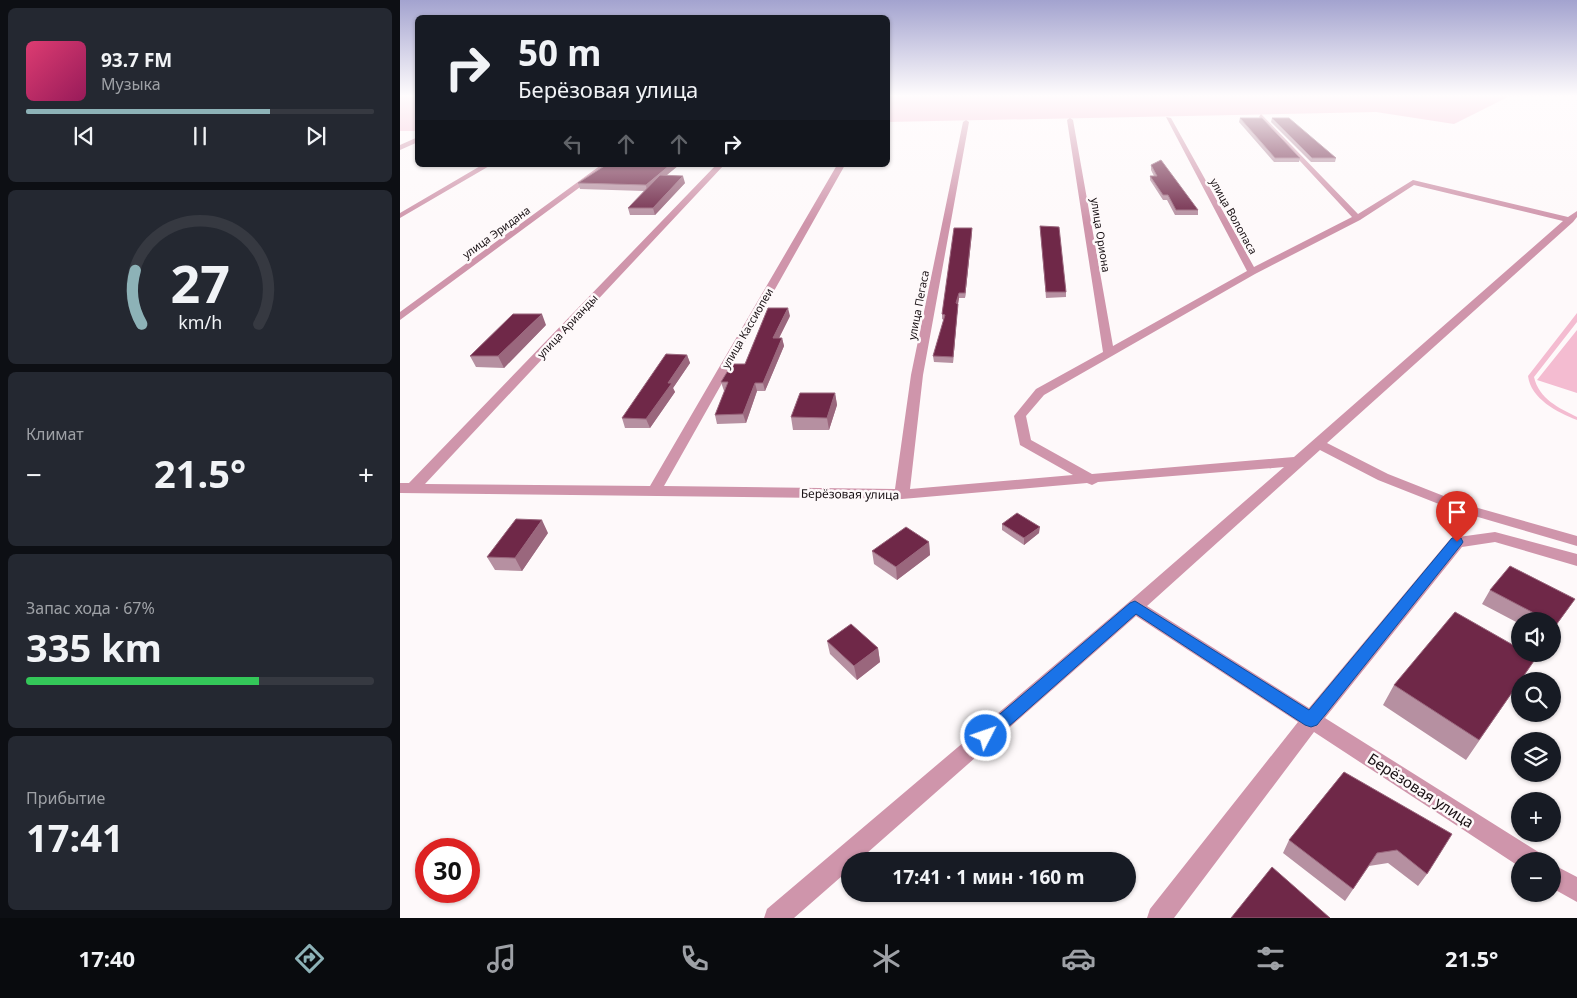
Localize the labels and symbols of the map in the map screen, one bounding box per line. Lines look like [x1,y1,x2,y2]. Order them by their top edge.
street label: улица Волопаса [1207,175,1261,257]
street label: улица Ориона [1088,197,1114,273]
street label: улица Эридана [459,202,533,262]
street label: улица Пегаса [904,269,932,341]
street label: улица Кассиопеи [718,285,776,371]
street label: улица Арианды [533,291,601,361]
street label: Берёзовая улица [801,485,899,503]
pin [1436,491,1478,542]
position arrow [959,709,1011,761]
street label: Берёзовая улица [1364,748,1478,832]
speed limit sign: 30 [415,838,480,903]

